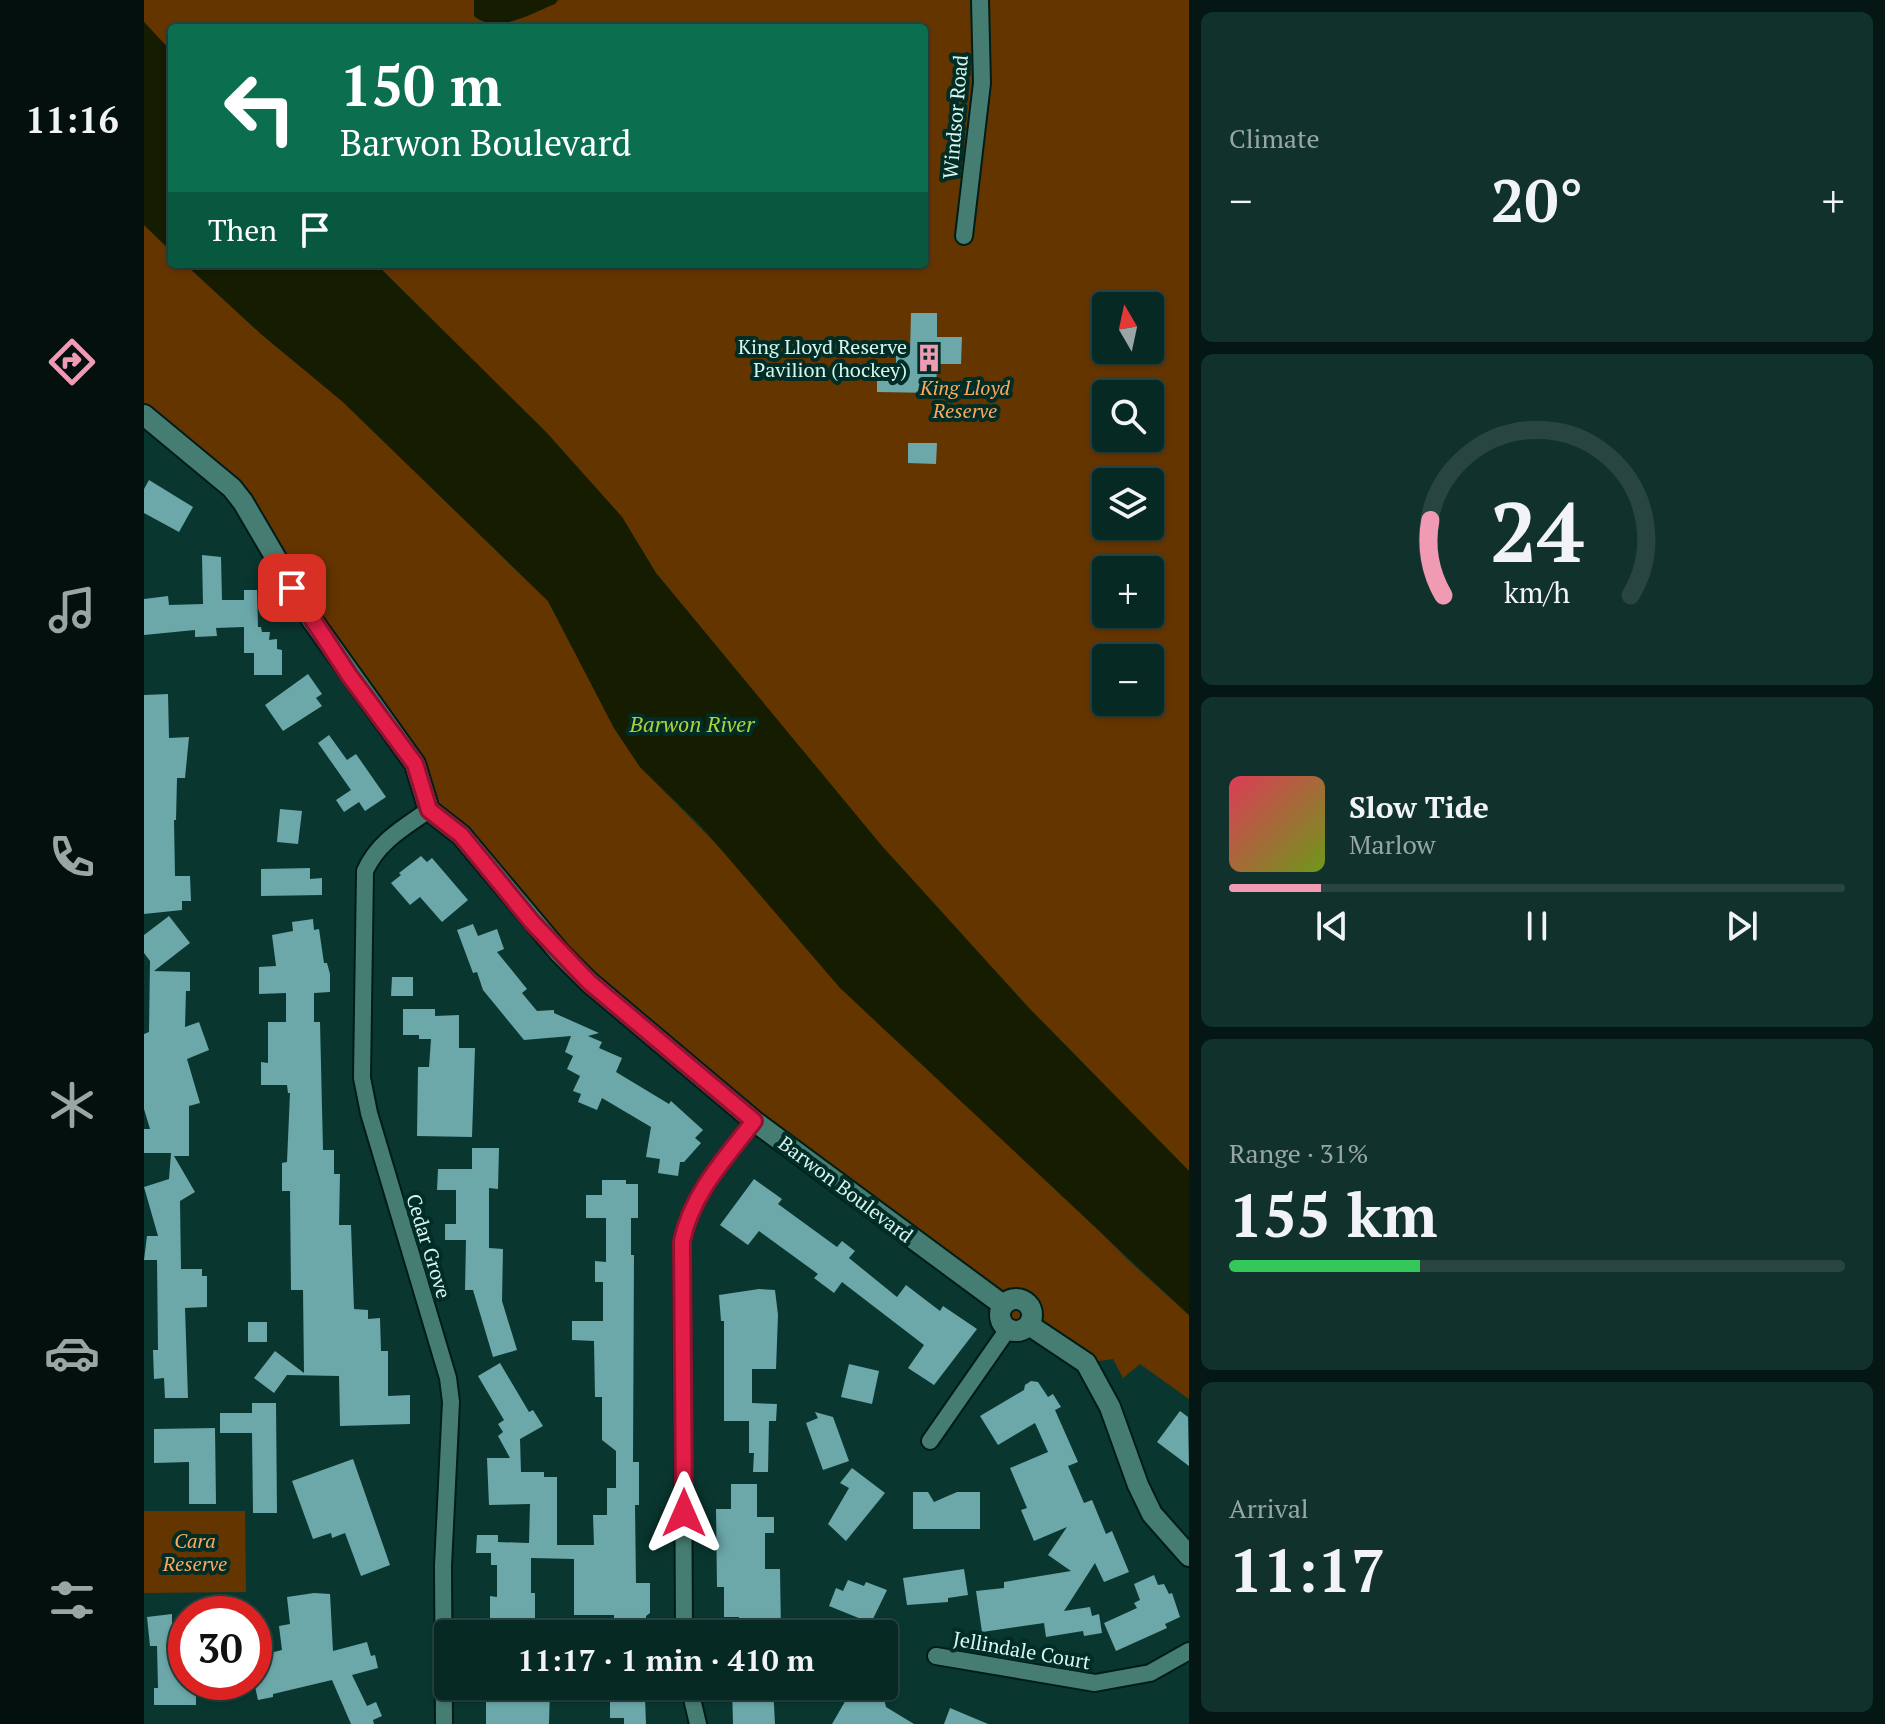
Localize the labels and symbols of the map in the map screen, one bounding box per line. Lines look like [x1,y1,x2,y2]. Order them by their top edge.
street label: Windsor Road [936,54,974,180]
north arrow [1092,292,1164,364]
place label: King Lloyd Reserve Pavilion (hockey) [738,333,907,383]
building icon: King Lloyd Reserve Pavilion (hockey) [914,343,944,373]
park label: King Lloyd Reserve [919,374,1010,424]
pin [258,554,326,622]
water label: Barwon River [628,709,756,738]
street label: Barwon Boulevard [773,1129,919,1249]
street label: Cedar Grove [400,1190,458,1302]
position arrow [642,1471,726,1555]
park label: Cara Reserve [162,1527,227,1577]
speed limit sign: 30 [168,1596,272,1700]
street label: Jellindale Court [951,1625,1093,1675]

